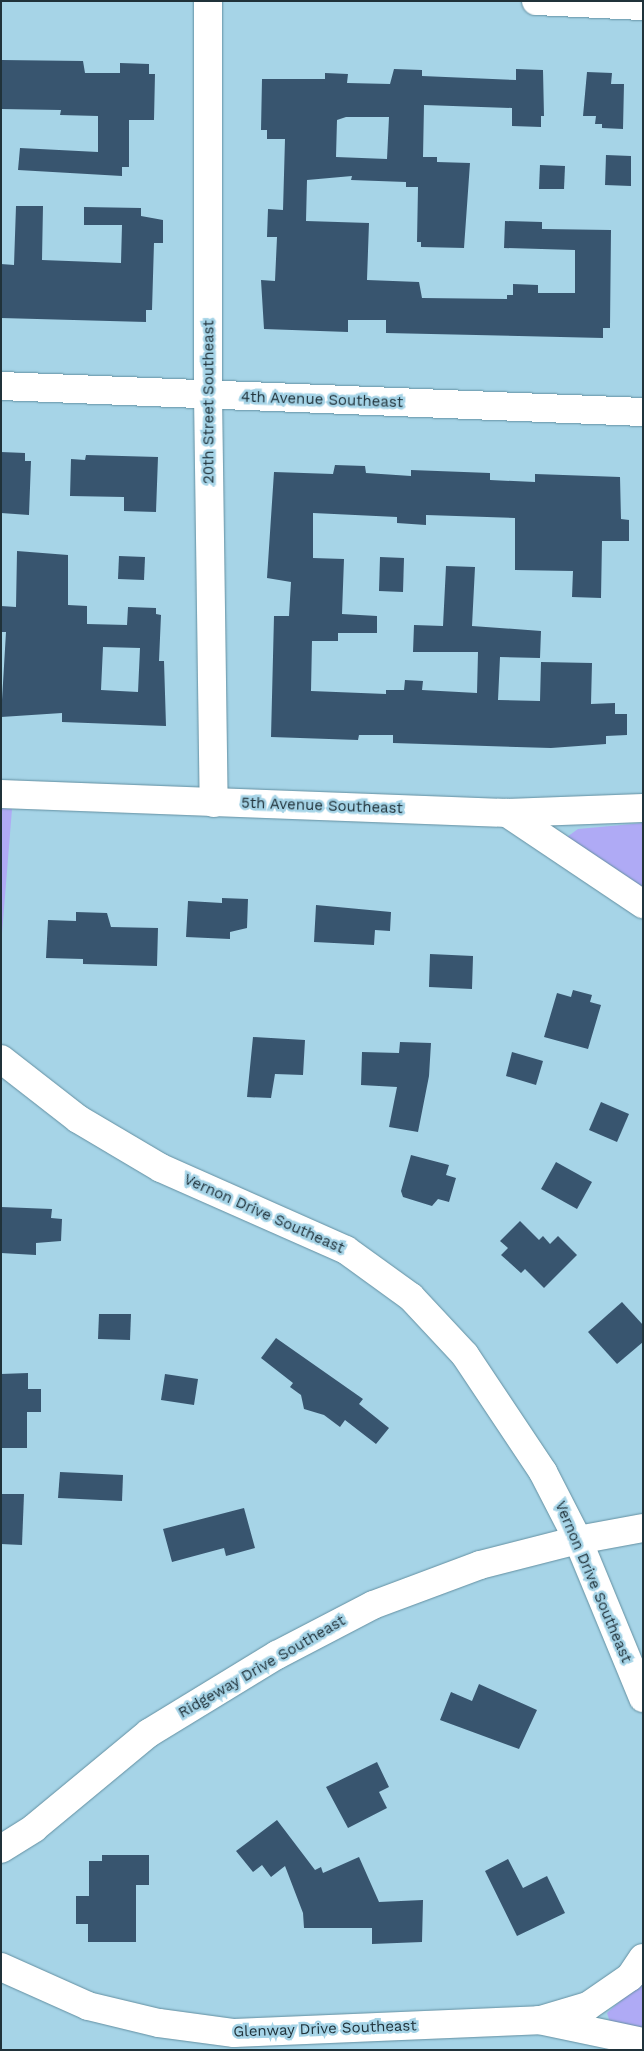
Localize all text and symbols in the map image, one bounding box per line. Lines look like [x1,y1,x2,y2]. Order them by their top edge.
street label: 20th Street Southeast [200,320,218,484]
street label: 4th Avenue Southeast [240,388,404,412]
street label: 5th Avenue Southeast [241,794,403,818]
street label: Vernon Drive Southeast [181,1170,347,1258]
street label: Vernon Drive Southeast [551,1499,635,1665]
street label: Ridgeway Drive Southeast [175,1612,349,1722]
street label: Glenway Drive Southeast [233,2017,417,2041]

